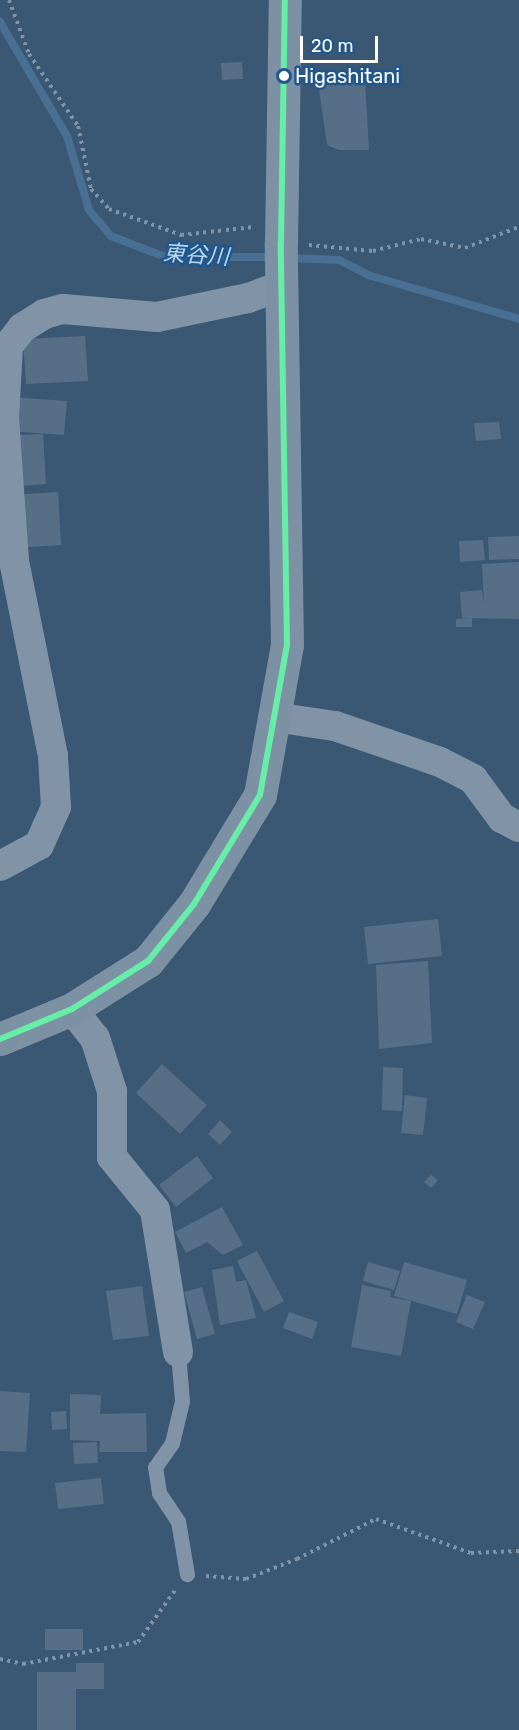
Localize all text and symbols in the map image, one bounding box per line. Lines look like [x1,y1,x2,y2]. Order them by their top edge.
scale bar [303,24,381,62]
text: 20 m [311,35,353,57]
place label: Higashitani [295,64,400,88]
marker: Higashitani [278,70,290,82]
water label: 東谷川 [162,240,230,270]

